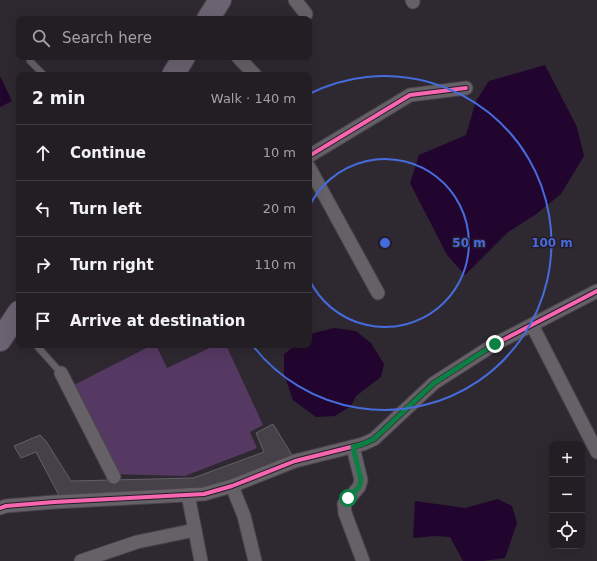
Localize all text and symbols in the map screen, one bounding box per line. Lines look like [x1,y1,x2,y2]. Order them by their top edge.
search box [16,16,312,60]
icon: search [30,27,52,49]
text: Search here [62,29,152,47]
text: 2 min [32,88,85,108]
text: Walk · 140 m [211,91,296,106]
icon: ahead [32,142,54,164]
text: Continue [70,144,146,162]
text: 10 m [263,145,296,160]
icon: left [32,198,54,220]
text: Turn left [70,200,142,218]
text: 20 m [263,201,296,216]
centre of rings [378,236,392,250]
text: 50 m [452,236,486,250]
text: 100 m [531,236,573,250]
icon: right [32,254,54,276]
text: Turn right [70,256,154,274]
text: 110 m [254,257,296,272]
icon: arrive [32,310,54,332]
text: Arrive at destination [70,312,245,330]
route end [486,335,504,353]
map controls [549,441,585,549]
button: + [549,441,585,477]
button: − [549,477,585,513]
route start [339,489,357,507]
button: locate [549,513,585,549]

